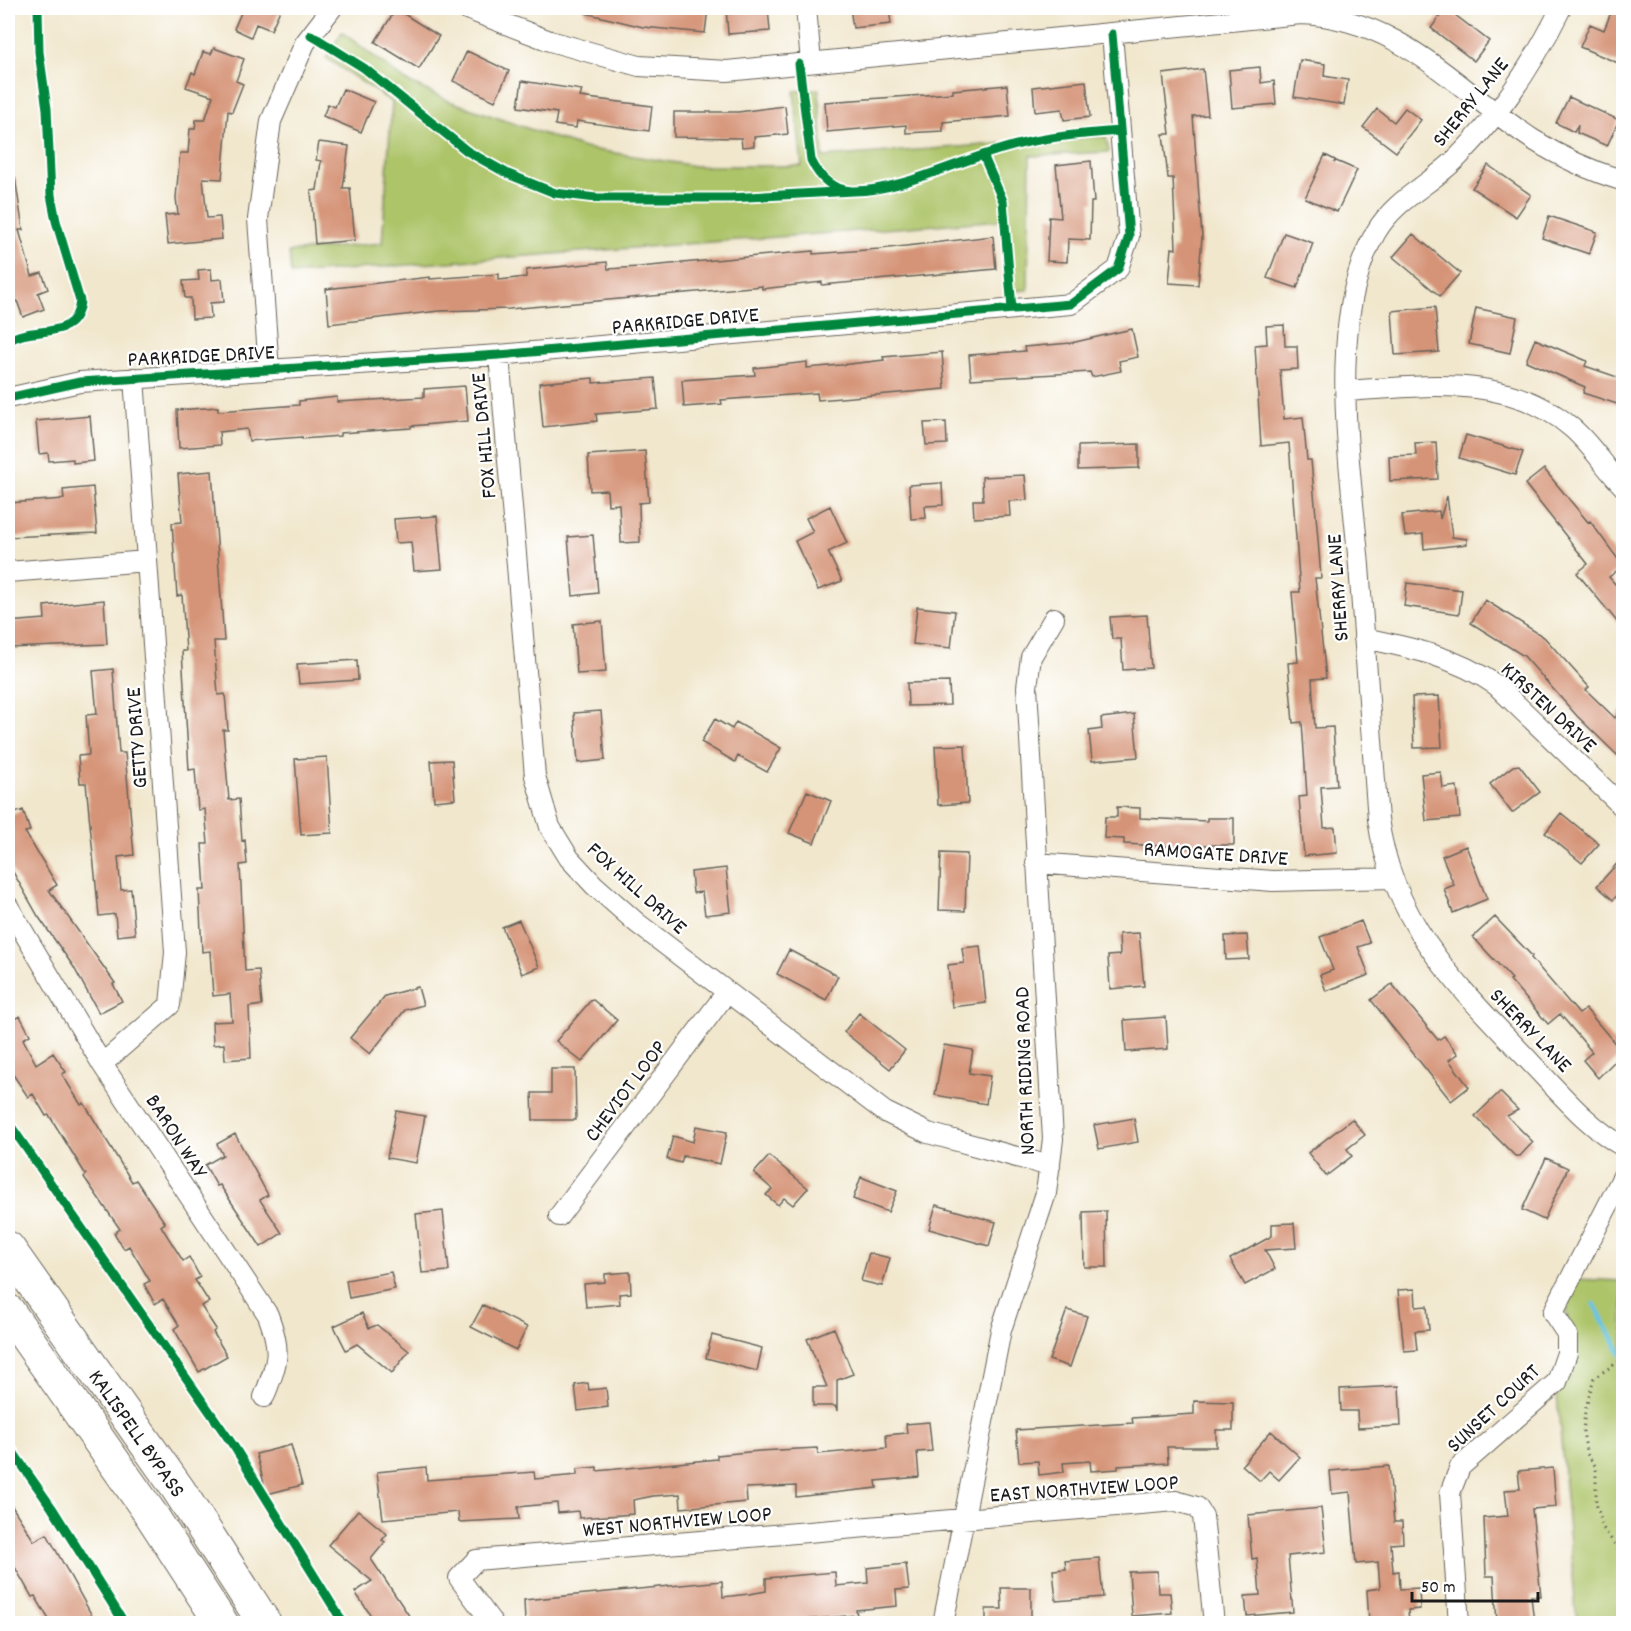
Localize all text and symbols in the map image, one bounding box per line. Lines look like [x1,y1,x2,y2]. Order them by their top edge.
street label: SHERRY LANE [1426,52,1518,155]
street label: PARKRIDGE DRIVE [611,301,760,344]
street label: PARKRIDGE DRIVE [127,338,276,377]
street label: FOX HILL DRIVE [465,372,506,500]
street label: SHERRY LANE [1320,533,1359,642]
street label: KIRSTEN DRIVE [1493,656,1603,761]
street label: GETTY DRIVE [119,686,157,789]
street label: RAMOGATE DRIVE [1143,835,1289,876]
street label: FOX HILL DRIVE [579,836,693,943]
street label: SHERRY LANE [1481,982,1578,1081]
street label: NORTH RIDING ROAD [1008,986,1045,1156]
street label: CHEVIOT LOOP [578,1035,675,1149]
street label: BARON WAY [136,1089,214,1186]
street label: SUNSET COURT [1441,1358,1548,1461]
street label: KALISPELL BYPASS [79,1364,192,1505]
street label: EAST NORTHVIEW LOOP [989,1468,1180,1513]
street label: WEST NORTHVIEW LOOP [581,1500,773,1547]
scale bar [1412,1565,1538,1603]
text: 50 m [1421,1576,1456,1601]

